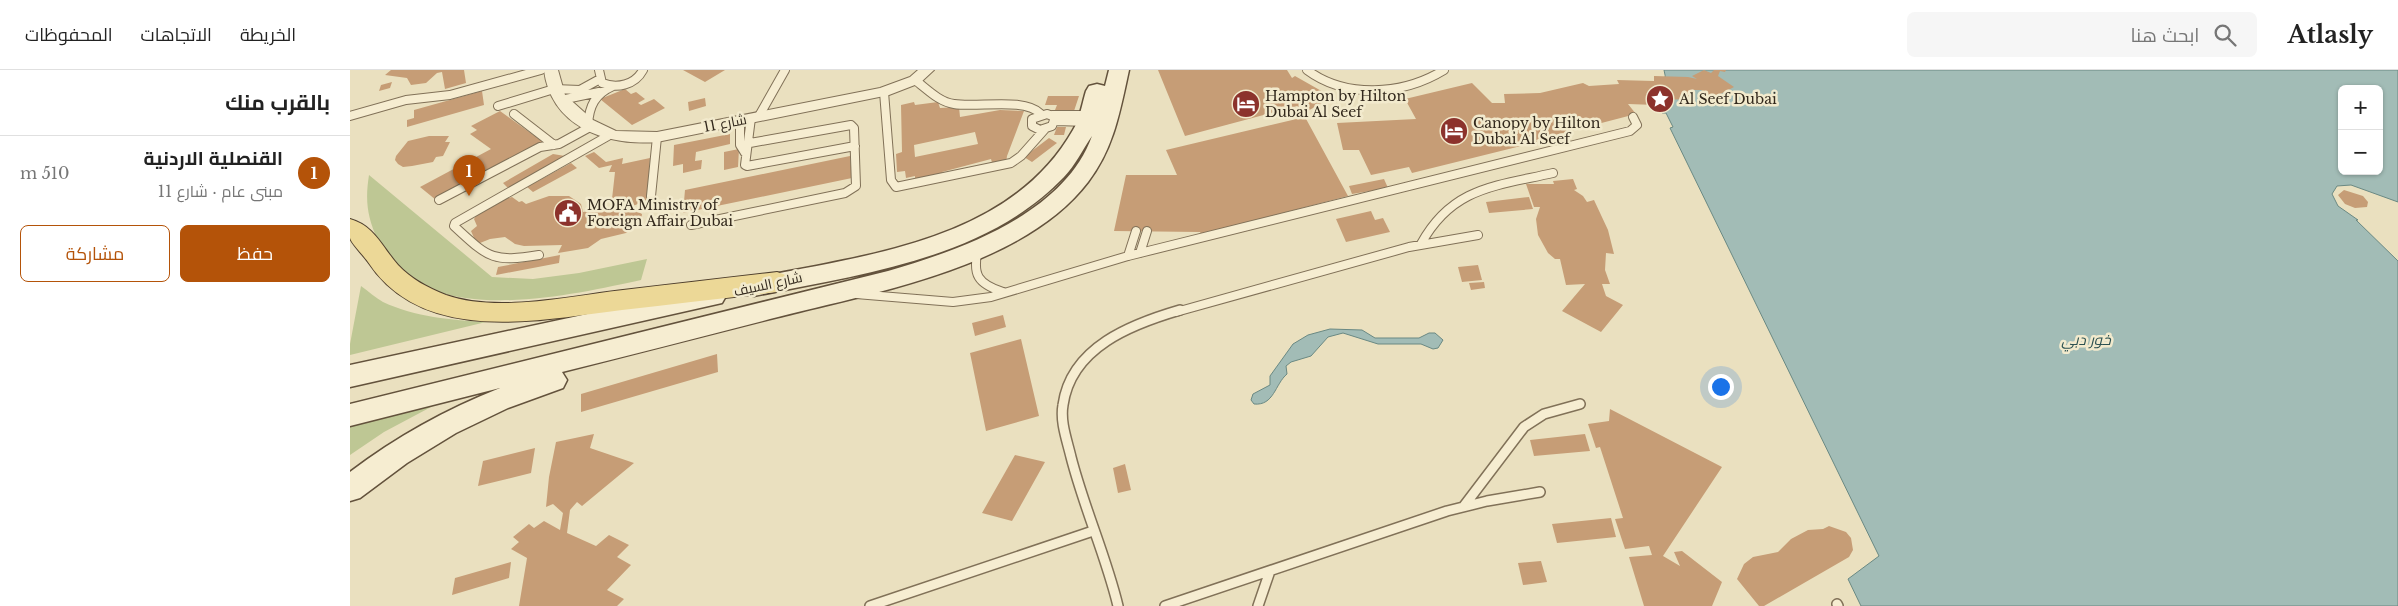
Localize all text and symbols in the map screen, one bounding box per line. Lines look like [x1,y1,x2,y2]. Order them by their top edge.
search box [1907,12,2257,57]
text: Atlasly [2287,20,2373,49]
icon: search [2211,21,2239,49]
text: المحفوظات [25,24,113,46]
text: الاتجاهات [141,24,212,46]
text: الخريطة [240,24,296,46]
text: ابحث هنا [2131,24,2199,47]
place icon: Al Seef Dubai [1645,84,1675,114]
map controls [2338,85,2383,175]
button: + [2338,85,2383,130]
place label: Hampton by Hilton Dubai Al Seef [1265,87,1407,121]
hotel icon: Hampton by Hilton Dubai Al Seef [1231,89,1261,119]
text: بالقرب منك [225,90,330,116]
place label: Al Seef Dubai [1678,90,1777,108]
street label: شارع 11 [702,110,748,136]
place label: Canopy by Hilton Dubai Al Seef [1473,114,1601,148]
hotel icon: Canopy by Hilton Dubai Al Seef [1439,116,1469,146]
button: − [2338,130,2383,175]
text: القنصلية الاردنية [143,147,283,170]
pin: 1 [453,155,485,196]
text: 510 m [20,163,69,183]
text: 1 [311,163,318,183]
text: مبنى عام · شارع 11 [158,181,283,201]
place label: MOFA Ministry of Foreign Affair Dubai [587,196,733,230]
public building icon: MOFA Ministry of Foreign Affair Dubai [553,198,583,228]
button: مشاركة [20,225,170,282]
button: حفظ [180,225,330,282]
street label: شارع السيف [732,268,804,300]
water label: خور دبي [2061,330,2111,352]
your location [1708,374,1734,400]

